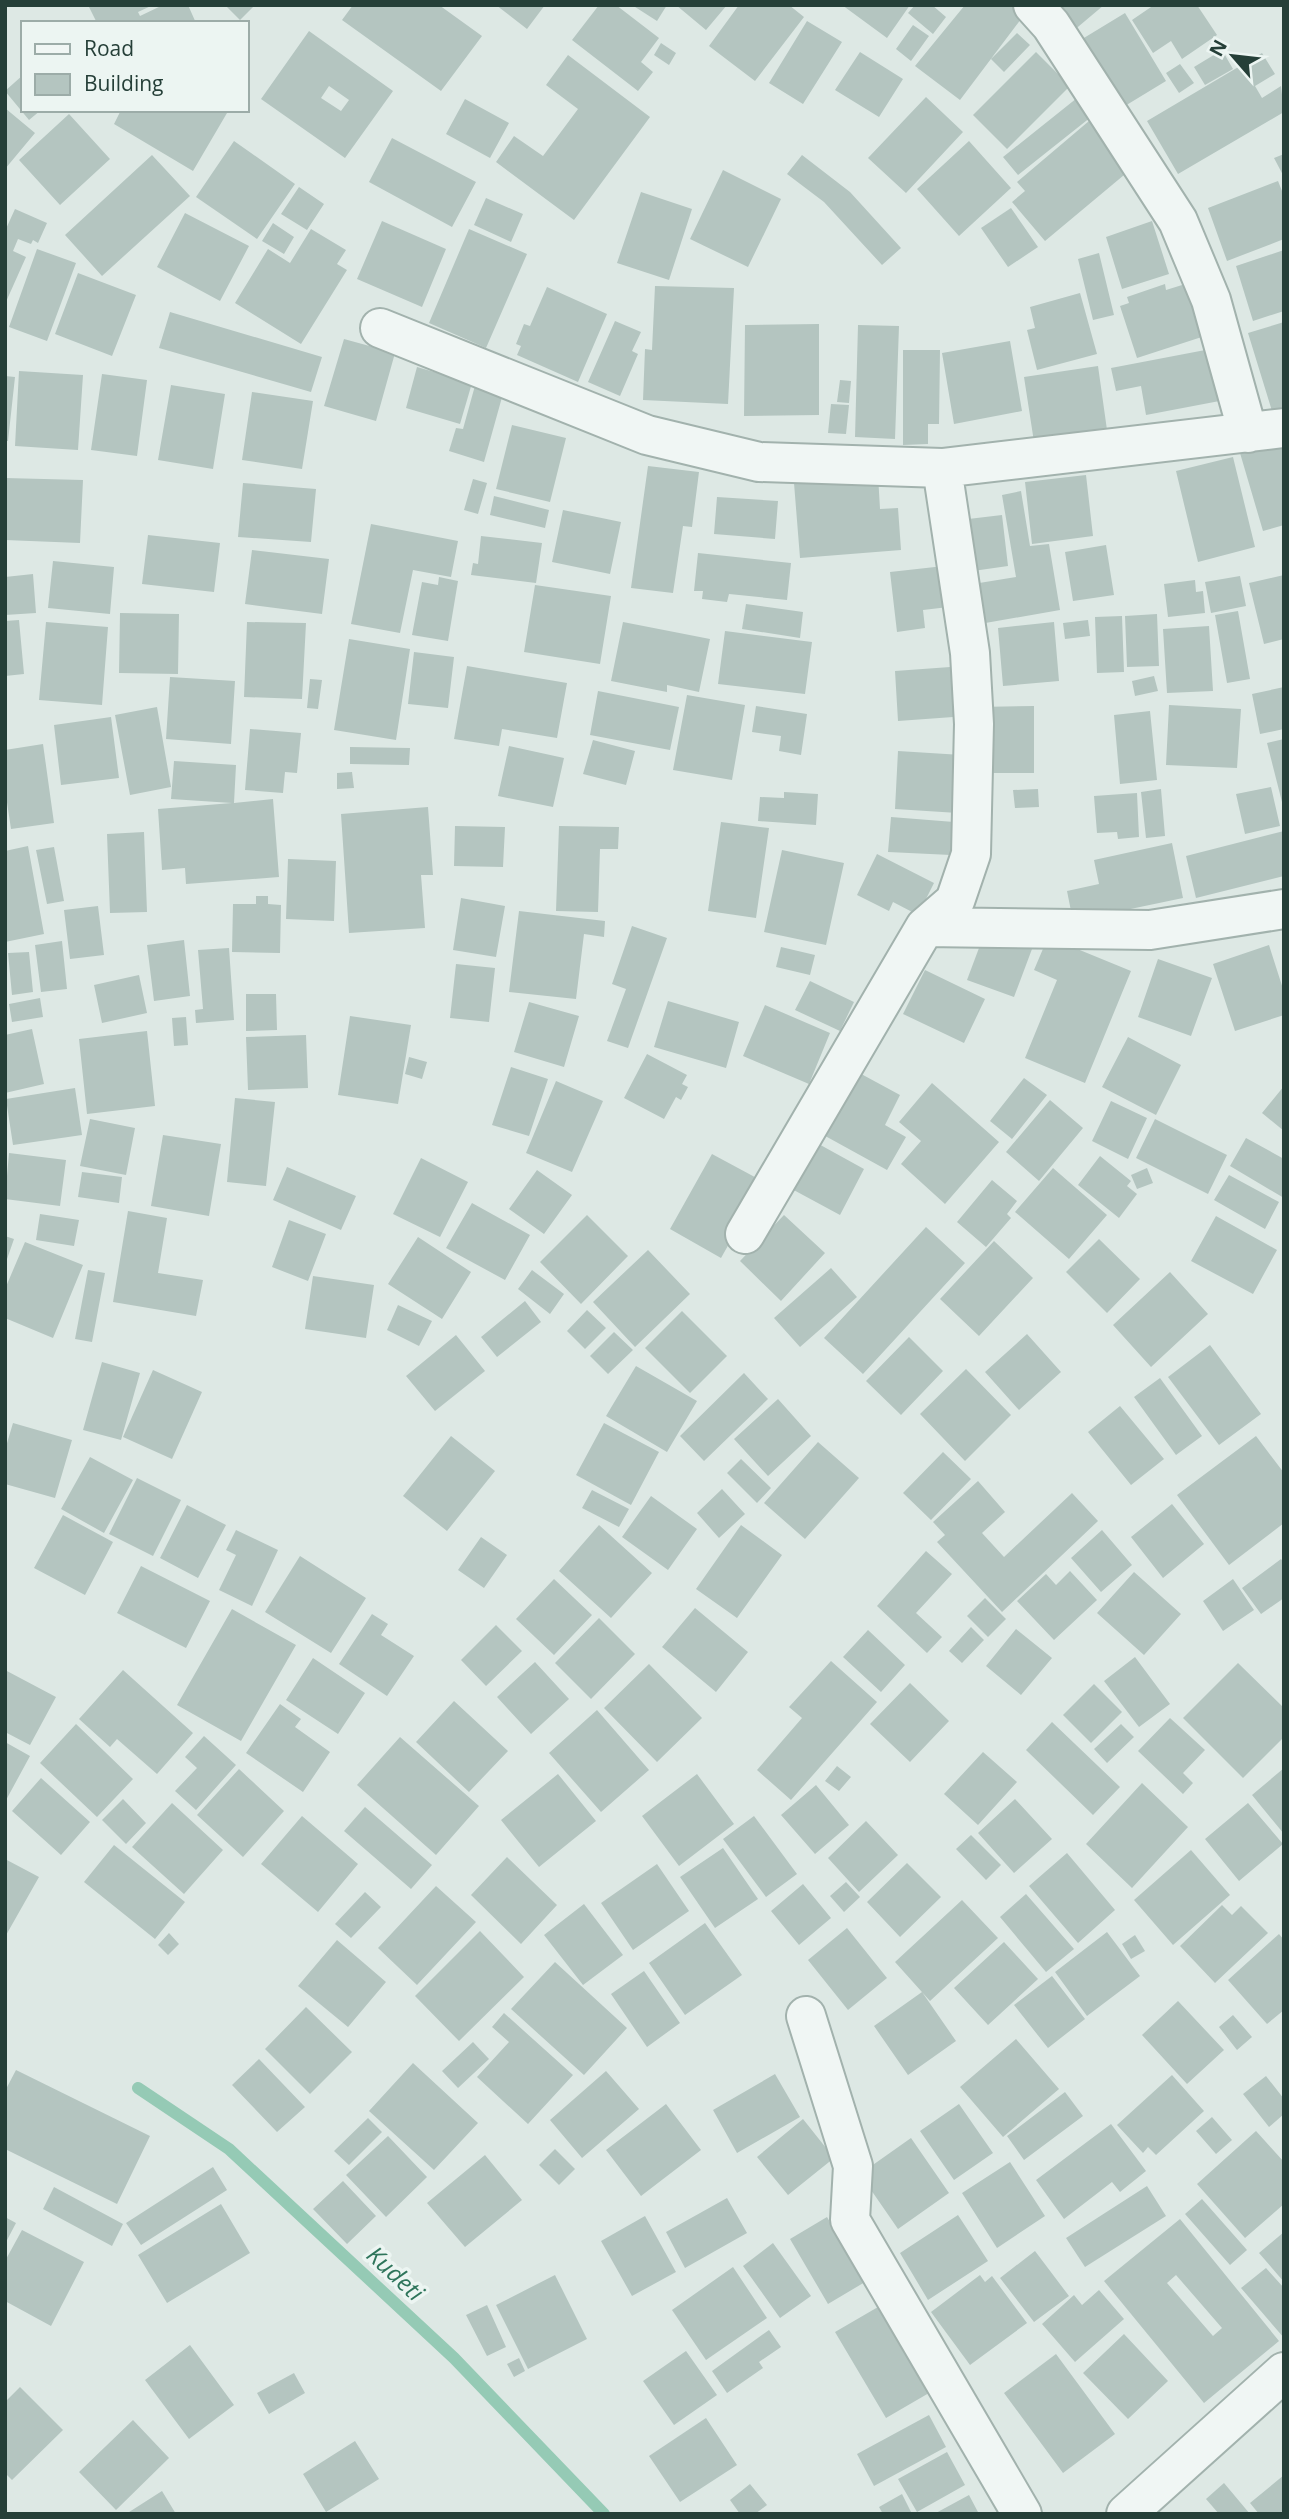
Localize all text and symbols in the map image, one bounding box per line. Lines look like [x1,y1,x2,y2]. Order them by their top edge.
legend [21,21,248,112]
north arrow [1198,21,1268,91]
text: Road [84,34,134,62]
text: N [1203,35,1233,61]
text: Building [84,69,163,97]
water label: Kudeti [360,2238,432,2308]

